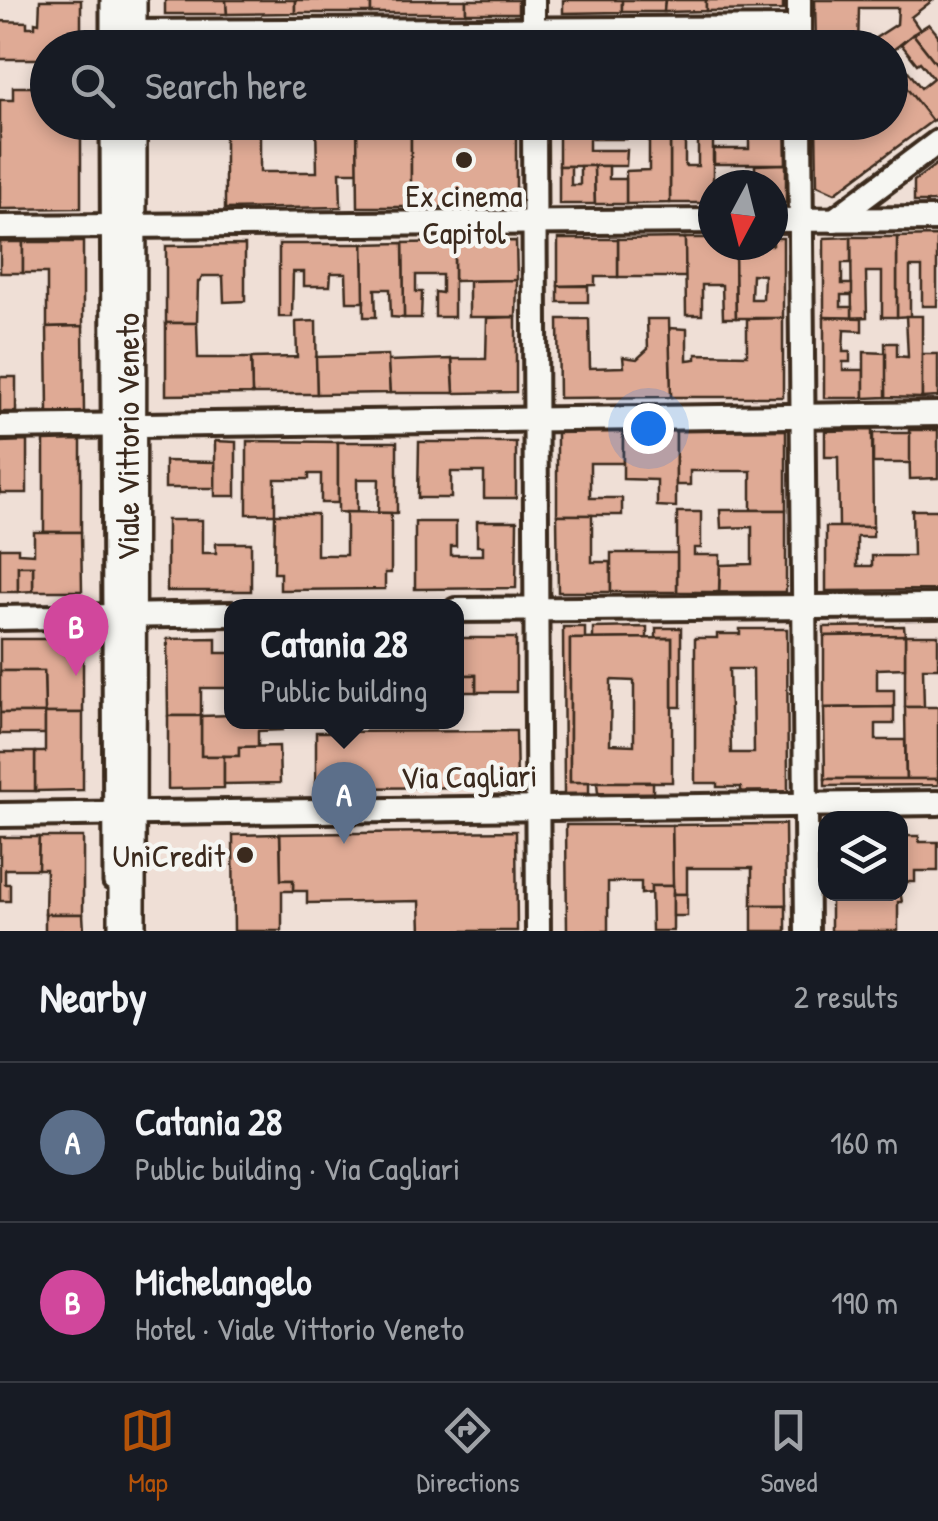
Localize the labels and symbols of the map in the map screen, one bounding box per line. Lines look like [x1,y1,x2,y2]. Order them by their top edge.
marker: Ex cinema Capitol [453,149,475,171]
north arrow [698,170,788,260]
place label: Ex cinema Capitol [406,174,522,254]
street label: Viale Vittorio Veneto [106,313,149,561]
your location [623,403,674,454]
pin: B [44,594,108,676]
street label: Via Cagliari [400,753,538,799]
pin: A [312,762,376,844]
place label: UniCredit [113,834,226,877]
marker: UniCredit [234,844,256,866]

